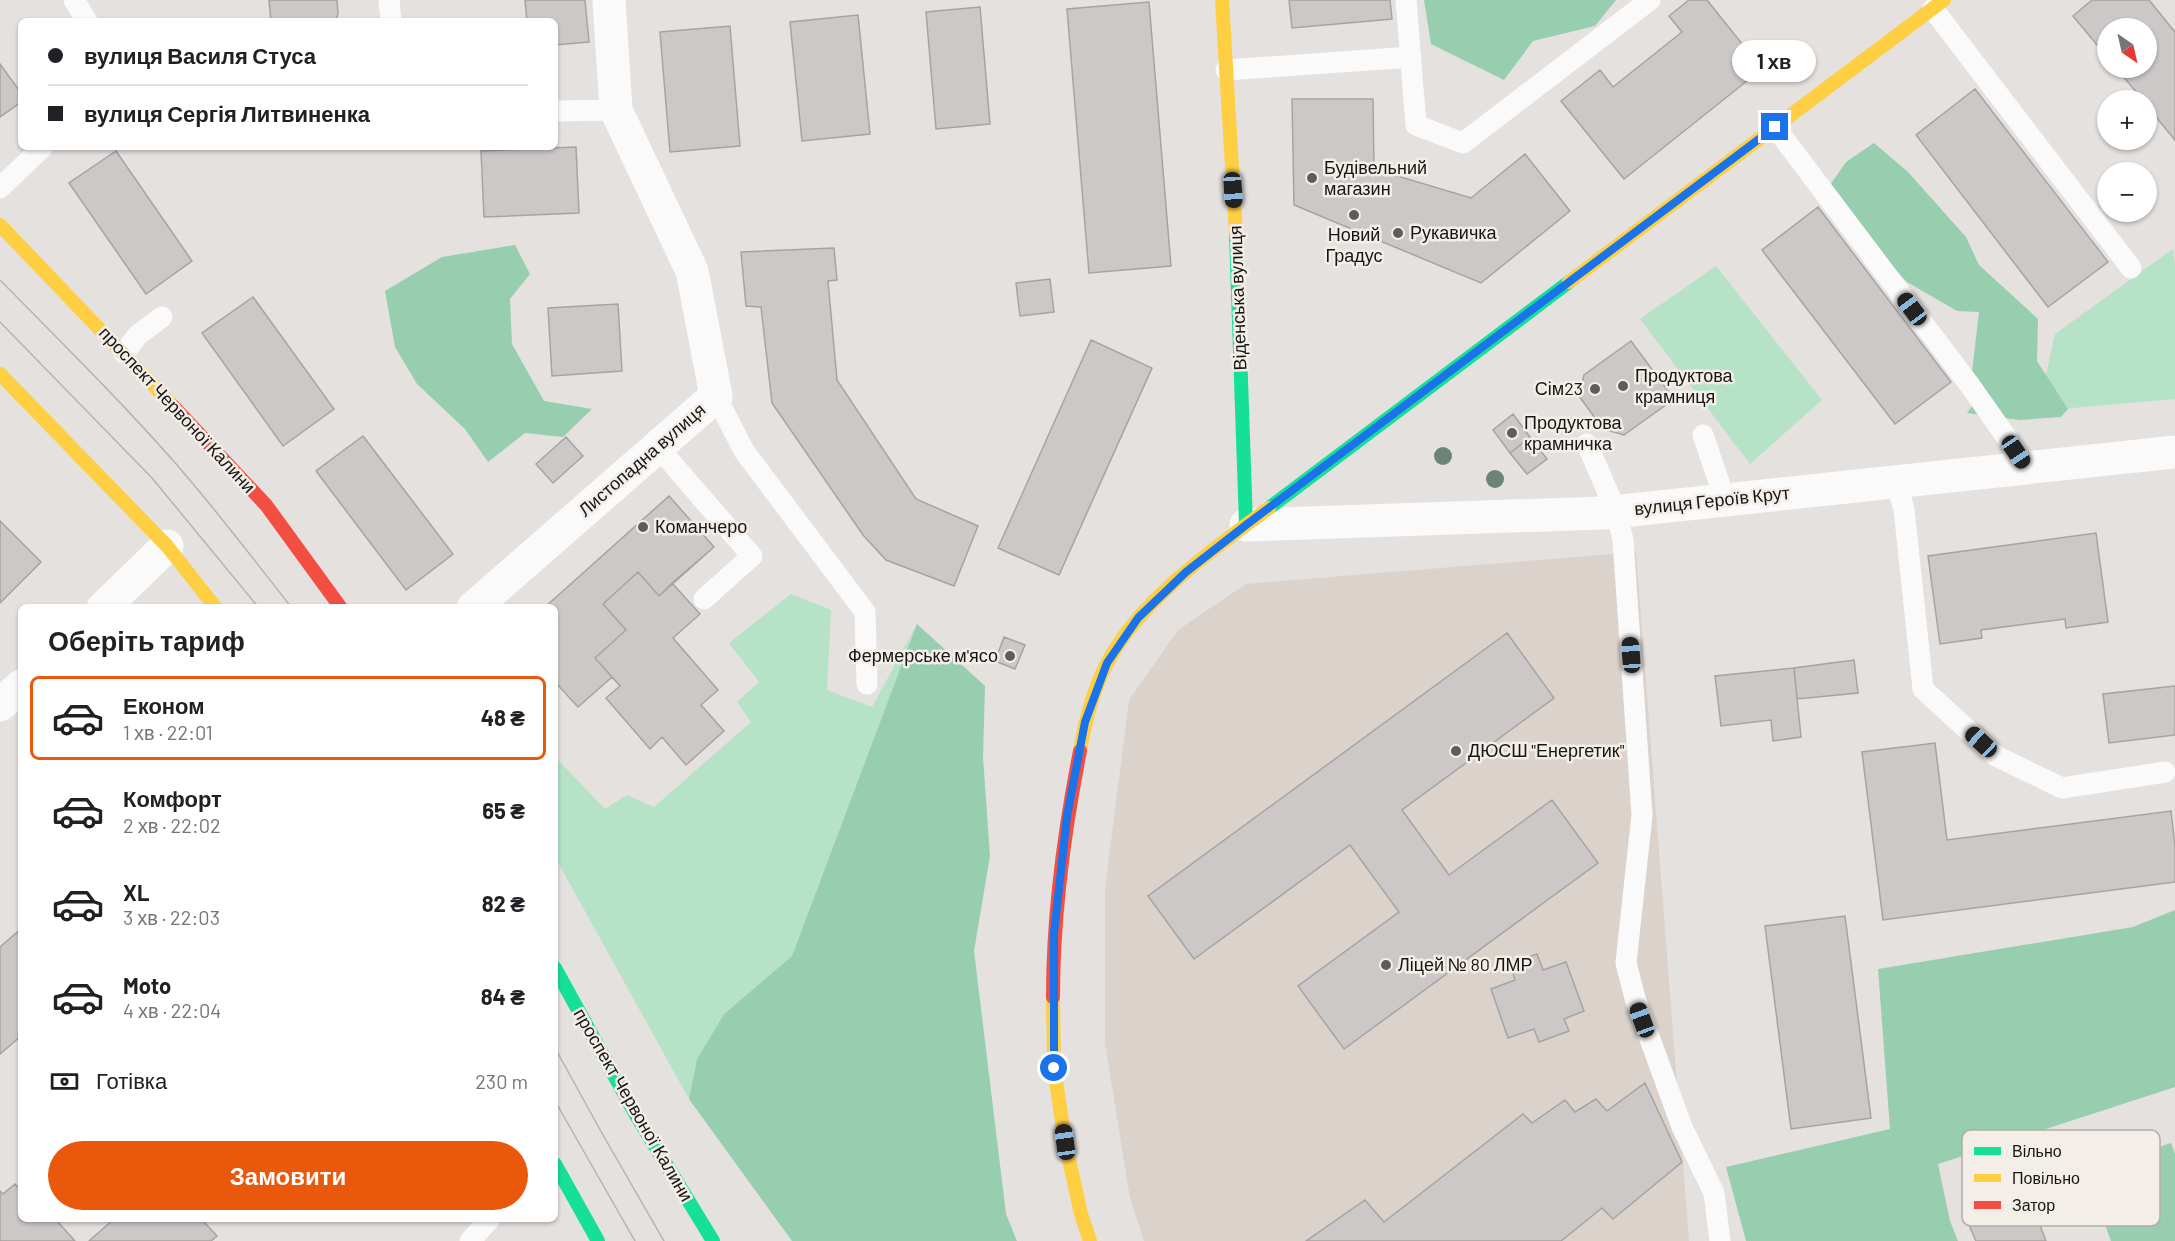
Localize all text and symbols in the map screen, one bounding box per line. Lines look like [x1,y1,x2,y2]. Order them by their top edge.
north arrow [2097,18,2157,78]
map controls [2097,18,2157,222]
callout: 1 хв [1733,40,1817,82]
text: вулиця Василя Стуса [84,42,316,68]
text: 1 хв [1757,49,1791,73]
button: + [2097,90,2157,150]
text: вулиця Сергія Литвиненка [84,100,370,126]
route end [1761,113,1788,140]
place label: Будівельний магазин [1324,156,1427,199]
button: − [2097,162,2157,222]
car [1223,171,1243,209]
marker: Будівельний магазин [1305,171,1319,185]
marker: Новий Градус [1347,208,1361,222]
place label: Рукавичка [1410,221,1498,243]
place label: Новий Градус [1325,223,1383,266]
street label: Віденська вулиця [1223,225,1251,371]
marker: Рукавичка [1391,226,1405,240]
car [1894,289,1930,329]
street label: проспект Червоної Калини [95,322,261,497]
place label: Продуктова крамниця [1635,364,1734,407]
place label: Сім23 [1535,377,1583,399]
marker: Продуктова крамниця [1616,379,1630,393]
marker: Сім23 [1588,382,1602,396]
street label: Листопадна вулиця [573,398,709,520]
place label: Продуктова крамничка [1524,411,1623,454]
marker: Продуктова крамничка [1505,426,1519,440]
car [1998,432,2034,472]
street label: вулиця Героїв Крут [1633,481,1791,519]
place label: Команчеро [655,515,747,537]
marker: Команчеро [636,520,650,534]
text: Оберіть тариф [48,624,245,656]
car [1621,636,1641,674]
place label: Фермерське м'ясо [848,644,998,666]
marker: Фермерське м'ясо [1003,649,1017,663]
icon: car [51,691,105,745]
text: Економ [123,692,205,718]
text: 48 ₴ [481,704,525,730]
text: 1 хв · 22:01 [123,720,213,744]
car [1962,723,2000,761]
place label: ДЮСШ "Енергетик" [1468,739,1625,761]
marker: ДЮСШ "Енергетик" [1449,744,1463,758]
icon: car [51,784,105,838]
text: Комфорт [123,785,222,811]
text: 65 ₴ [482,797,525,823]
text: 2 хв · 22:02 [123,813,221,837]
icon: car [51,877,105,931]
text: XL [123,879,149,905]
text: 82 ₴ [482,890,525,916]
text: 3 хв · 22:03 [123,905,220,929]
place label: Ліцей № 80 ЛМР [1398,953,1532,975]
marker: Ліцей № 80 ЛМР [1379,958,1393,972]
icon: car [51,970,105,1024]
text: Moto [123,972,171,998]
text: 84 ₴ [481,983,525,1009]
text: 4 хв · 22:04 [123,998,221,1022]
car [1627,1000,1657,1040]
street label: проспект Червоної Калини [569,1004,698,1205]
route start [1040,1054,1067,1081]
icon: cash [48,1065,81,1098]
text: Готівка [96,1067,167,1093]
text: 230 m [475,1069,528,1093]
car [1054,1123,1076,1161]
legend [1962,1130,2160,1226]
button: Замовити [48,1141,528,1210]
text: Вільно [2012,1141,2062,1160]
text: Повільно [2012,1168,2080,1187]
text: Затор [2012,1195,2055,1214]

